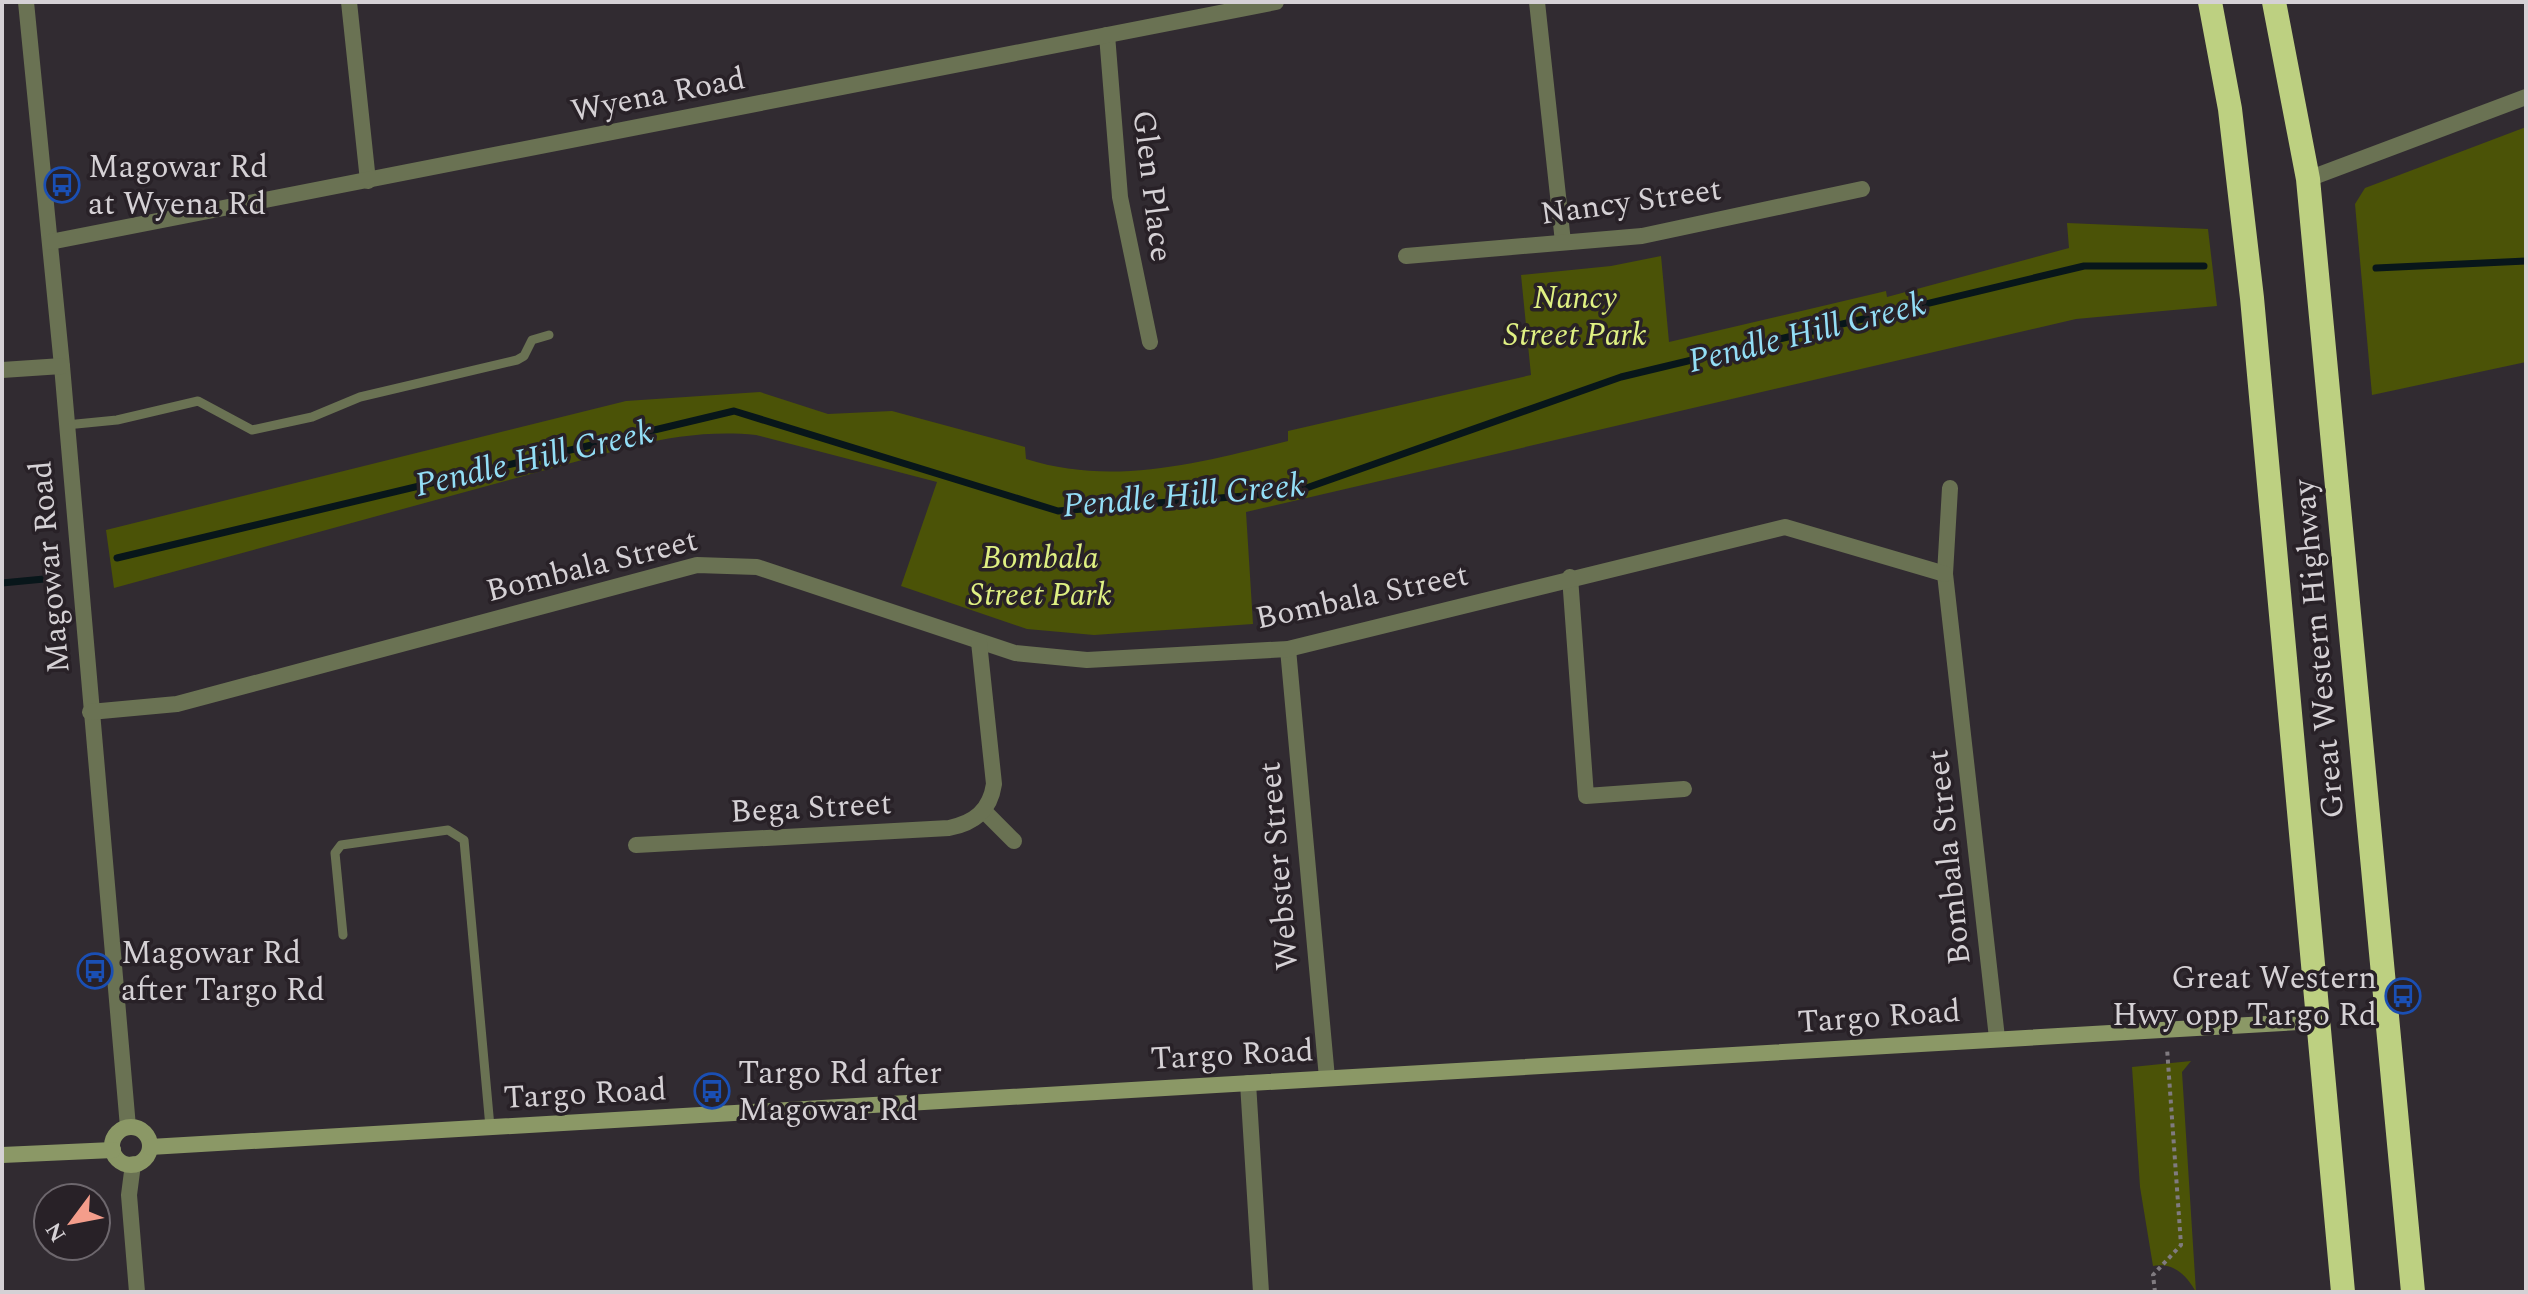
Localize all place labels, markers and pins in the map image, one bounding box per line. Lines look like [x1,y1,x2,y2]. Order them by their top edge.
place label: Magowar Rd at Wyena Rd [88,143,268,229]
bus stop icon: Magowar Rd at Wyena Rd [43,166,81,204]
place label: Magowar Rd after Targo Rd [121,929,325,1015]
bus stop icon: Magowar Rd after Targo Rd [76,952,114,990]
place label: Great Western Hwy opp Targo Rd [2112,954,2377,1040]
bus stop icon: Great Western Hwy opp Targo Rd [2384,977,2422,1015]
place label: Targo Rd after Magowar Rd [738,1049,942,1135]
bus stop icon: Targo Rd after Magowar Rd [693,1072,731,1110]

